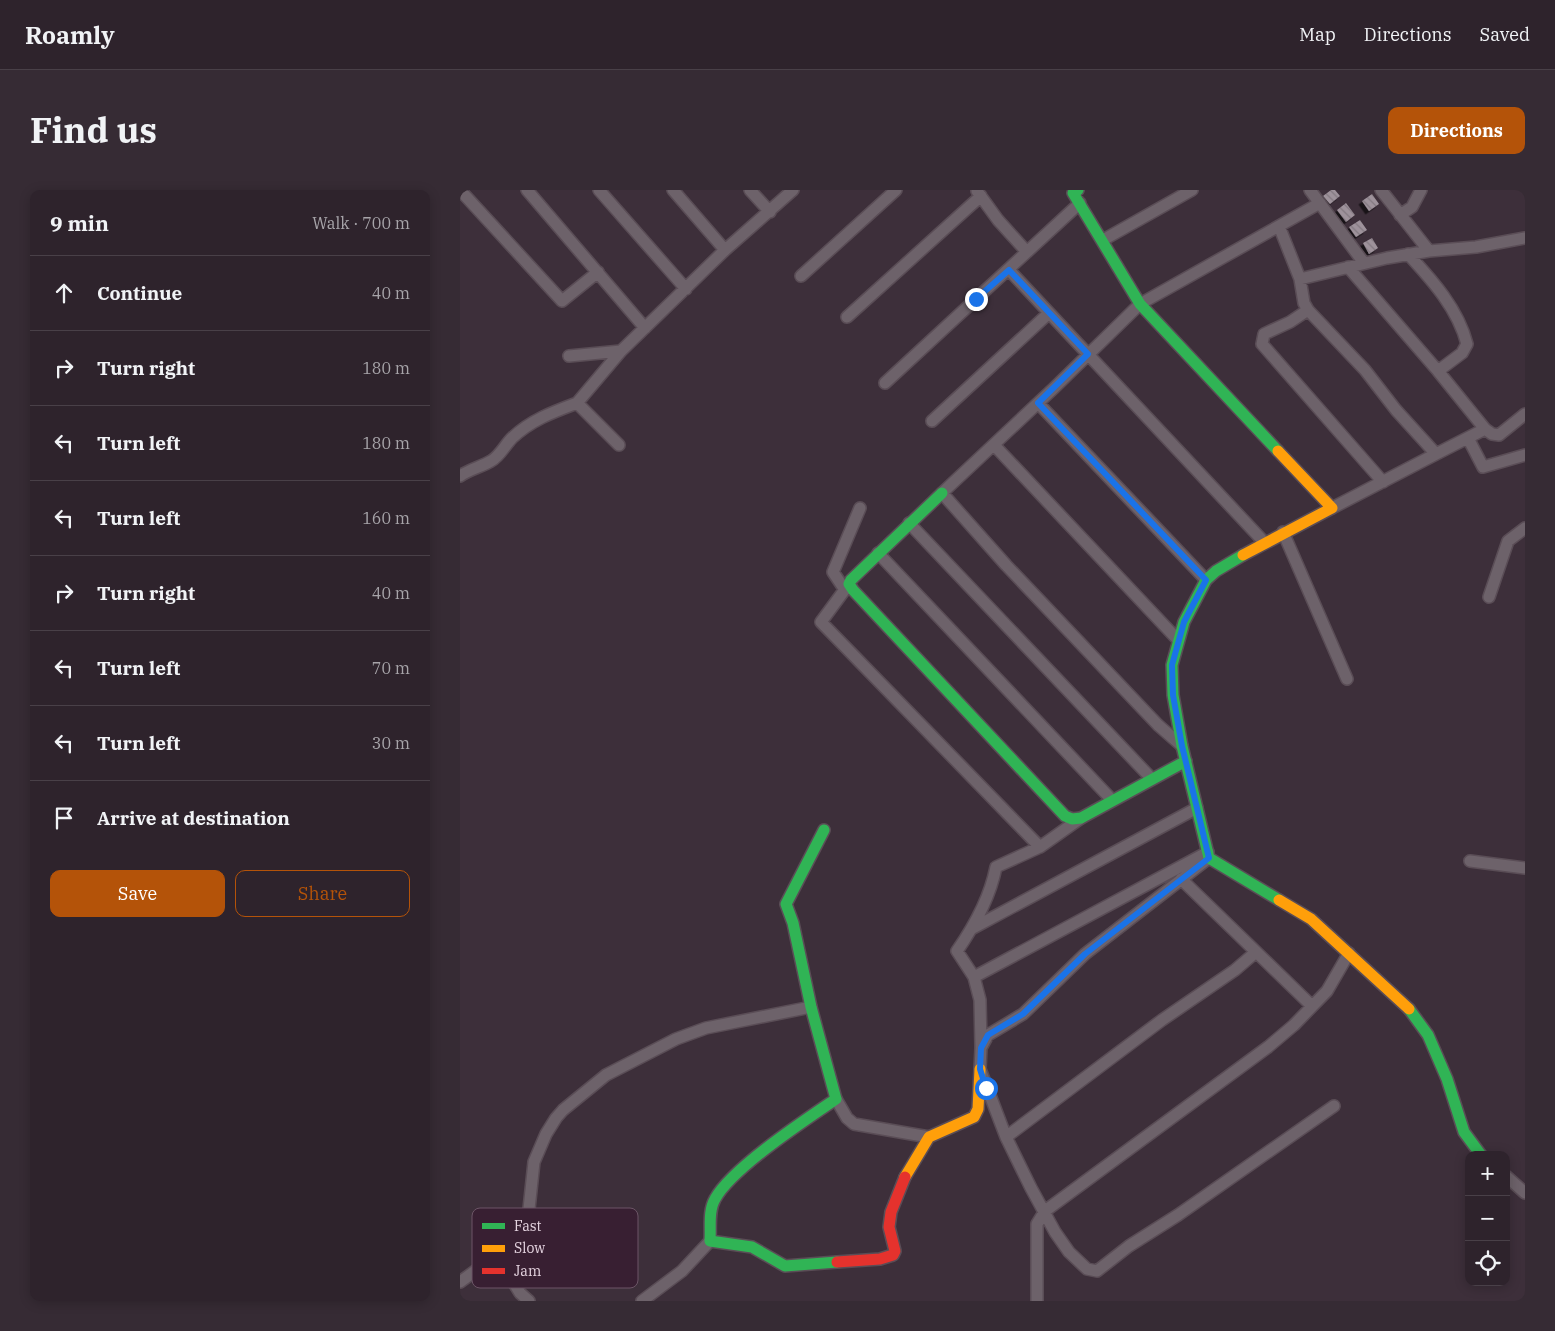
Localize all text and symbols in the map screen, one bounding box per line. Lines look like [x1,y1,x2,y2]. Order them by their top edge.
text: Roamly [25,19,115,51]
text: Map [1299,23,1336,46]
text: Directions [1364,23,1452,46]
text: Saved [1480,23,1530,46]
text: Find us [30,107,157,153]
button: Directions [1388,107,1525,154]
text: 9 min [50,209,109,237]
text: Walk · 700 m [312,213,410,233]
icon: ahead [50,279,78,307]
text: Continue [97,281,182,305]
text: 40 m [372,283,410,303]
route end [965,288,988,311]
icon: right [50,354,78,382]
text: Turn right [97,356,195,380]
text: 180 m [362,358,410,378]
icon: left [50,429,78,457]
text: Turn left [97,431,180,455]
text: 180 m [362,433,410,453]
icon: left [50,504,78,532]
text: Turn left [97,506,180,530]
text: 160 m [362,508,410,528]
icon: right [50,579,78,607]
text: Turn right [97,581,195,605]
text: 40 m [372,583,410,603]
icon: left [50,654,78,682]
text: Turn left [97,656,180,680]
text: 70 m [372,658,410,678]
icon: left [50,729,78,757]
text: Turn left [97,731,180,755]
text: 30 m [372,733,410,753]
icon: arrive [50,804,78,832]
text: Arrive at destination [97,806,290,830]
button: Save [50,870,225,917]
button: Share [235,870,410,917]
route start [975,1077,998,1100]
map controls [1465,1151,1510,1286]
button: + [1465,1151,1510,1196]
button: − [1465,1196,1510,1241]
legend [472,1208,638,1288]
text: Fast [514,1217,542,1235]
text: Slow [514,1239,545,1257]
button: locate [1465,1241,1510,1286]
text: Jam [514,1262,541,1280]

